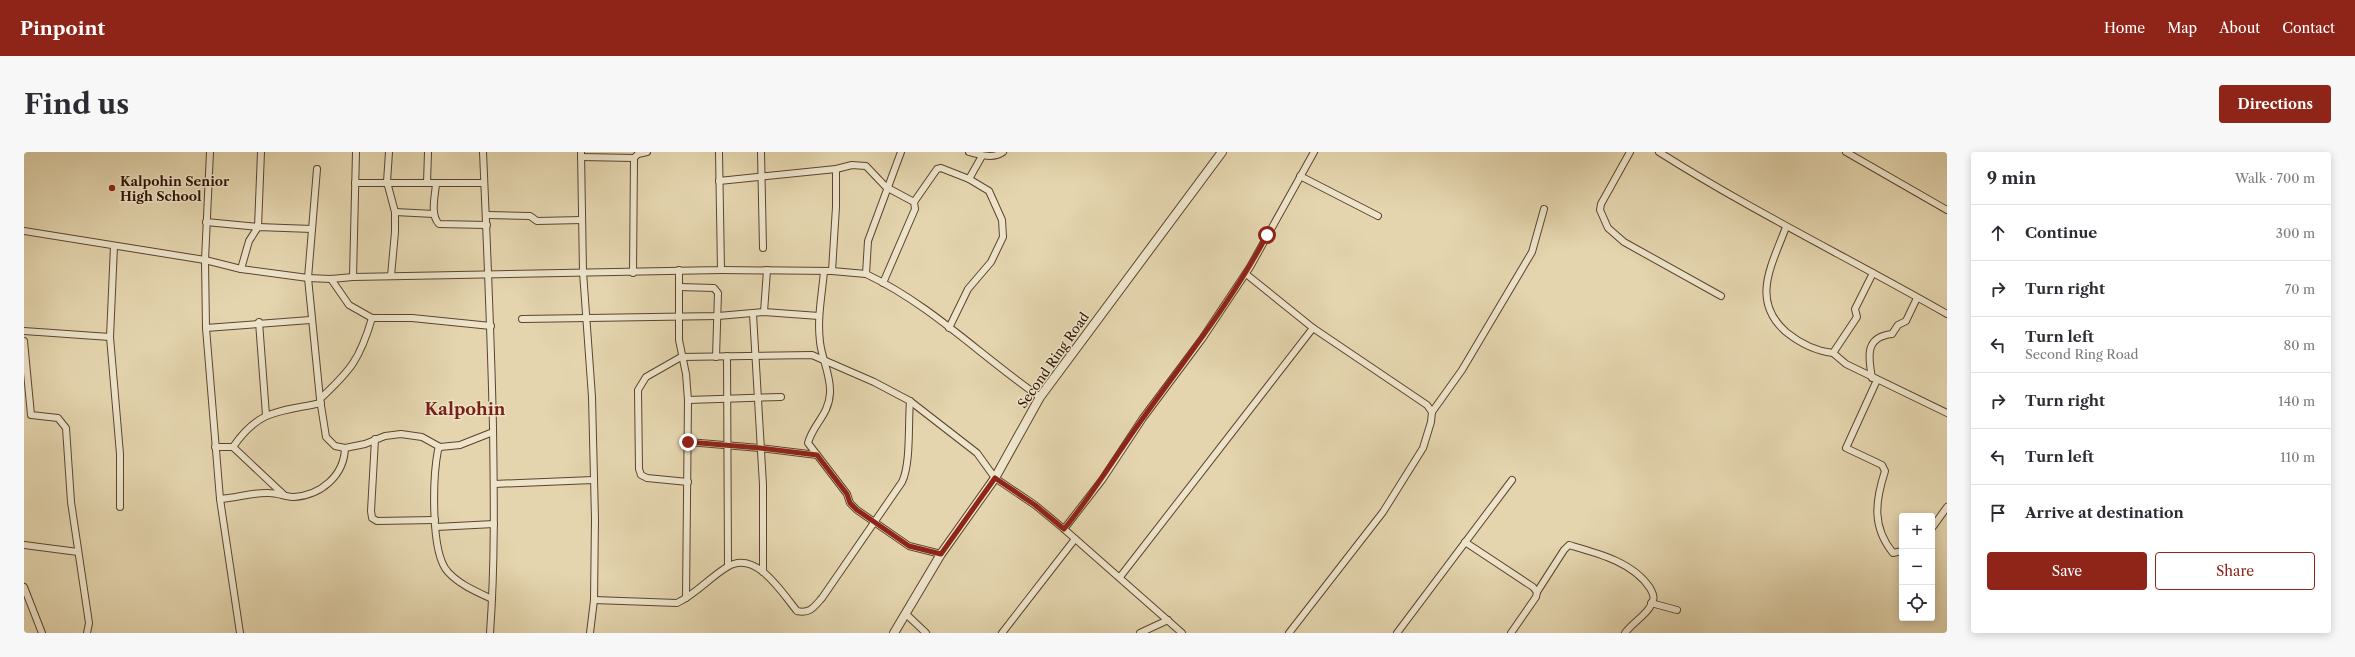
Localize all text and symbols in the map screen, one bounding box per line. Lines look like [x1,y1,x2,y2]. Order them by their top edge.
text: Pinpoint [20,17,105,40]
text: Home [2104,19,2145,37]
text: Map [2167,19,2197,37]
text: About [2219,19,2260,37]
text: Contact [2282,19,2335,37]
button: Directions [2219,85,2331,123]
text: Find us [24,87,129,121]
text: 9 min [1987,168,2036,188]
text: Walk · 700 m [2235,170,2315,186]
place label: Kalpohin Senior High School [120,173,230,204]
marker: Kalpohin Senior High School [107,183,117,193]
icon: ahead [1987,222,2009,244]
text: Continue [2025,223,2097,242]
text: 300 m [2276,225,2315,241]
route start [1258,226,1276,244]
icon: right [1987,278,2009,300]
text: Turn right [2025,279,2105,298]
text: 70 m [2285,281,2315,297]
street label: Second Ring Road [1014,309,1092,411]
text: Turn left [2025,327,2094,346]
icon: left [1987,334,2009,356]
text: 80 m [2283,337,2315,353]
text: Second Ring Road [2025,346,2138,362]
icon: right [1987,390,2009,412]
text: Turn right [2025,391,2105,410]
text: 140 m [2278,393,2315,409]
district label: Kalpohin [425,399,506,419]
route end [679,433,697,451]
icon: left [1987,446,2009,468]
text: Turn left [2025,447,2094,466]
text: 110 m [2280,449,2315,465]
icon: arrive [1987,502,2009,524]
text: Arrive at destination [2025,503,2184,522]
map controls [1899,513,1935,621]
button: + [1899,513,1935,549]
button: − [1899,549,1935,585]
button: Save [1987,552,2147,590]
button: Share [2155,552,2315,590]
button: locate [1899,585,1935,621]

